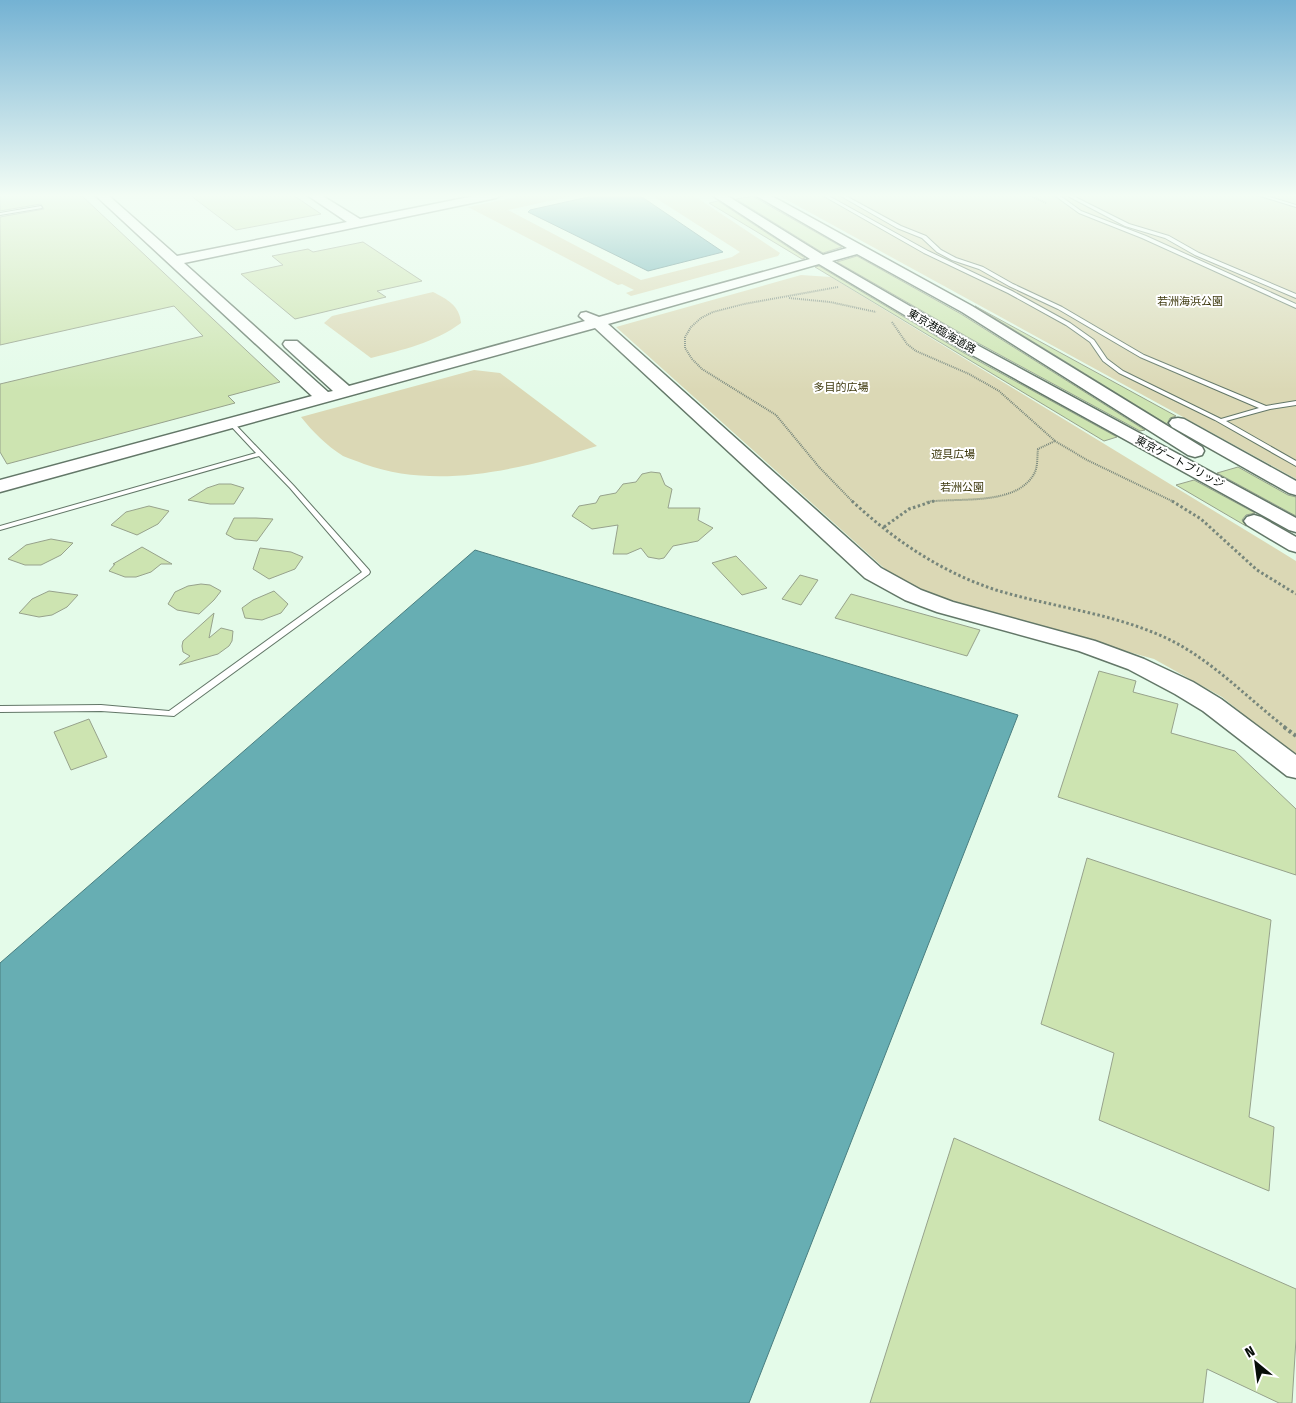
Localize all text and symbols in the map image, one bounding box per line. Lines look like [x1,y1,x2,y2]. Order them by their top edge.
park label: 若洲海浜公園 [1157,295,1223,308]
street label: 東京港臨海道路 [905,307,978,356]
park label: 多目的広場 [814,381,869,394]
street label: 東京ゲートブリッジ [1133,433,1227,491]
park label: 遊具広場 [931,448,975,461]
park label: 若洲公園 [940,481,984,494]
north arrow [1231,1338,1281,1388]
text: N [1242,1343,1258,1362]

